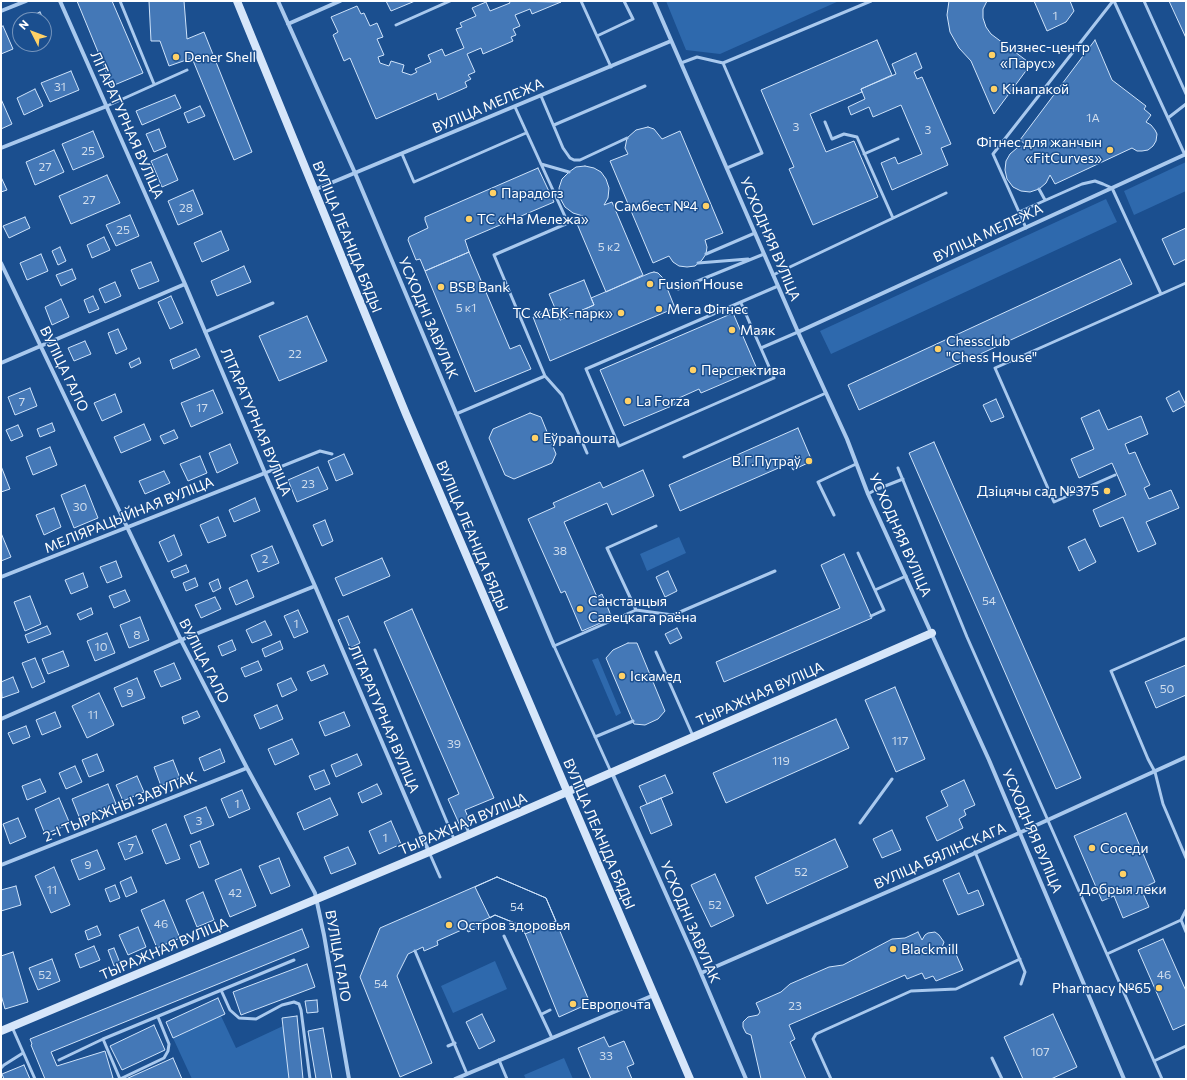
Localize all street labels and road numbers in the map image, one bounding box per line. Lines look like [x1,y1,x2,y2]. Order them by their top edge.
street label: ЛІТАРАТУРНАЯ ВУЛІЦА [87,49,167,201]
street label: ВУЛІЦА МЕЛЕЖА [430,75,546,137]
street label: ВУЛІЦА ЛЕАНІДА БЯДЫ [309,159,385,315]
street label: УСХОДНЯЯ ВУЛІЦА [736,174,804,304]
street label: ВУЛІЦА МЕЛЕЖА [930,200,1046,266]
street label: УСХОДНІ ЗАВУЛАК [395,254,461,382]
street label: ВУЛІЦА ГАЛО [36,324,92,414]
street label: ЛІТАРАТУРНАЯ ВУЛІЦА [217,345,295,499]
street label: ВУЛІЦА ЛЕАНІДА БЯДЫ [433,458,511,614]
street label: УСХОДНЯЯ ВУЛІЦА [865,471,935,599]
street label: МЕЛІЯРАЦЫЙНАЯ ВУЛІЦА [42,473,216,557]
street label: ВУЛІЦА ГАЛО [175,616,233,706]
street label: ЛІТАРАТУРНАЯ ВУЛІЦА [345,642,423,796]
street label: ТЫРАЖНАЯ ВУЛІЦА [694,658,826,730]
street label: ВУЛІЦА ЛЕАНІДА БЯДЫ [560,756,638,912]
street label: УСХОДНЯЯ ВУЛІЦА [998,766,1066,896]
street label: 2-І ТЫРАЖНЫ ЗАВУЛАК [41,769,199,845]
street label: ТЫРАЖНАЯ ВУЛІЦА [396,789,530,859]
street label: ВУЛІЦА БЯЛІНСКАГА [872,819,1008,893]
street label: УСХОДНІ ЗАВУЛАК [657,858,723,986]
street label: ВУЛІЦА ГАЛО [322,909,354,1003]
street label: ТЫРАЖНАЯ ВУЛІЦА [97,914,231,984]

